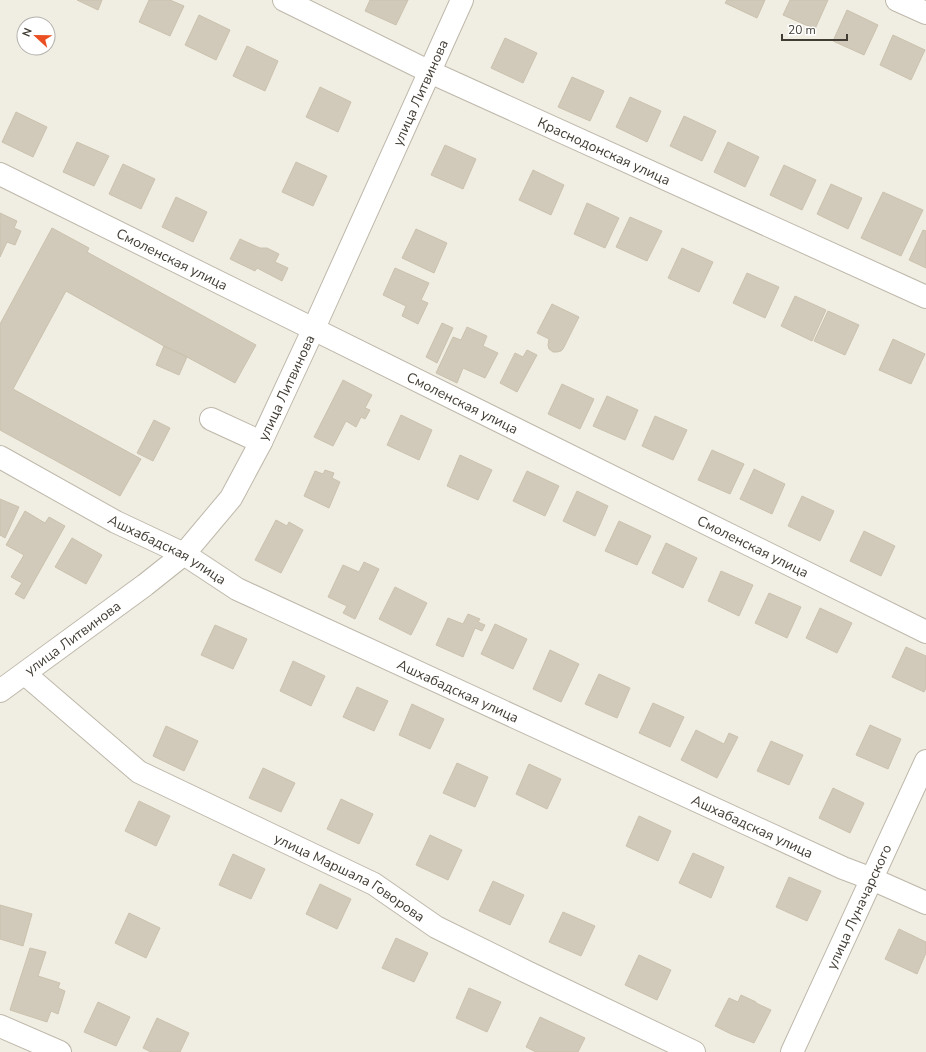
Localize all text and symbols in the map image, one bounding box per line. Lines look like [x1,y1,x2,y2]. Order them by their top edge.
north arrow [16,16,56,56]
scale bar [782,16,847,42]
text: 20 m [788,22,816,38]
text: N [19,26,36,39]
street label: улица Литвинова [388,37,453,149]
street label: Краснодонская улица [534,113,673,190]
street label: Смоленская улица [113,224,231,295]
street label: улица Литвинова [254,332,320,444]
street label: Смоленская улица [403,368,521,439]
street label: Ашхабадская улица [104,510,230,589]
street label: Смоленская улица [694,511,812,582]
street label: улица Литвинова [21,597,125,680]
street label: Ашхабадская улица [394,655,522,727]
street label: Ашхабадская улица [688,791,816,863]
street label: улица Маршала Говорова [271,829,428,926]
street label: улица Луначарского [822,841,896,972]

